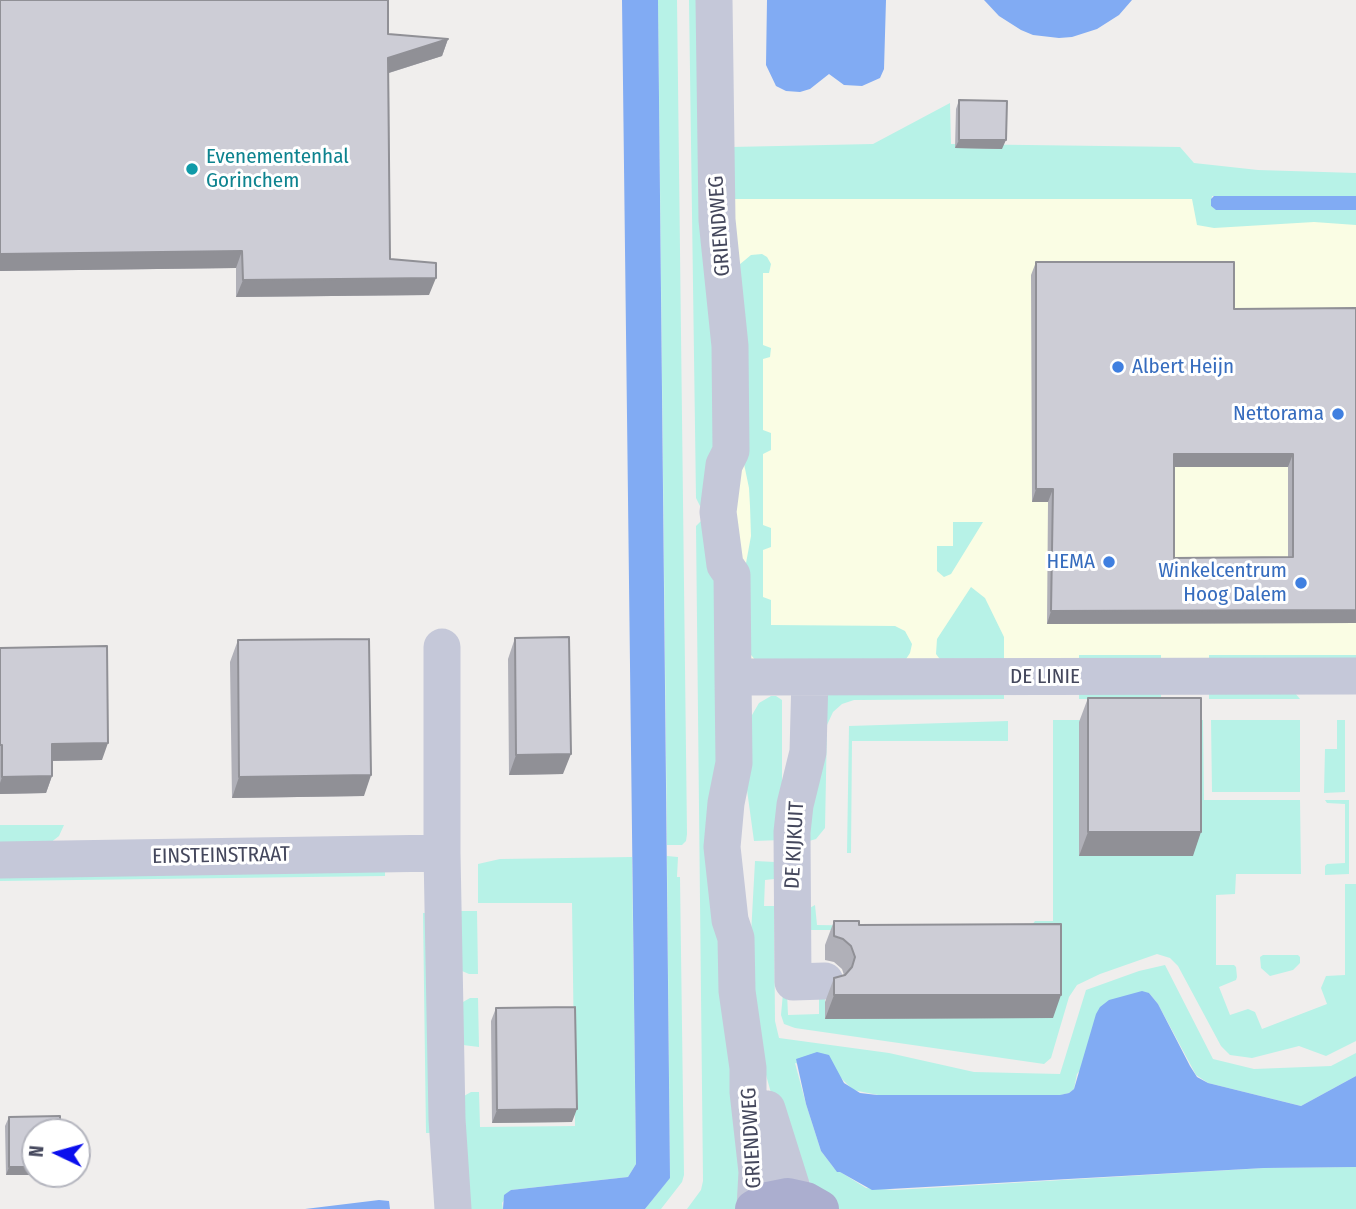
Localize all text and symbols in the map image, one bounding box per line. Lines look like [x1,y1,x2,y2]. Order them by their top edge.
place label: Evenementenhal Gorinchem [206,144,349,194]
marker: Evenementenhal Gorinchem [184,161,200,177]
street label: GRIENDWEG [704,175,736,277]
place label: Albert Heijn [1132,354,1234,380]
marker: Albert Heijn [1110,359,1126,375]
place label: Nettorama [1233,401,1324,427]
marker: Nettorama [1330,406,1346,422]
place label: HEMA [1046,549,1095,575]
marker: HEMA [1101,554,1117,570]
place label: Winkelcentrum Hoog Dalem [1158,558,1287,608]
marker: Winkelcentrum Hoog Dalem [1293,575,1309,591]
street label: DE LINIE [1010,664,1080,690]
street label: DE KIJKUIT [780,800,810,890]
street label: EINSTEINSTRAAT [152,842,290,870]
street label: GRIENDWEG [737,1087,767,1189]
north arrow [21,1118,91,1188]
text: N [25,1145,49,1158]

